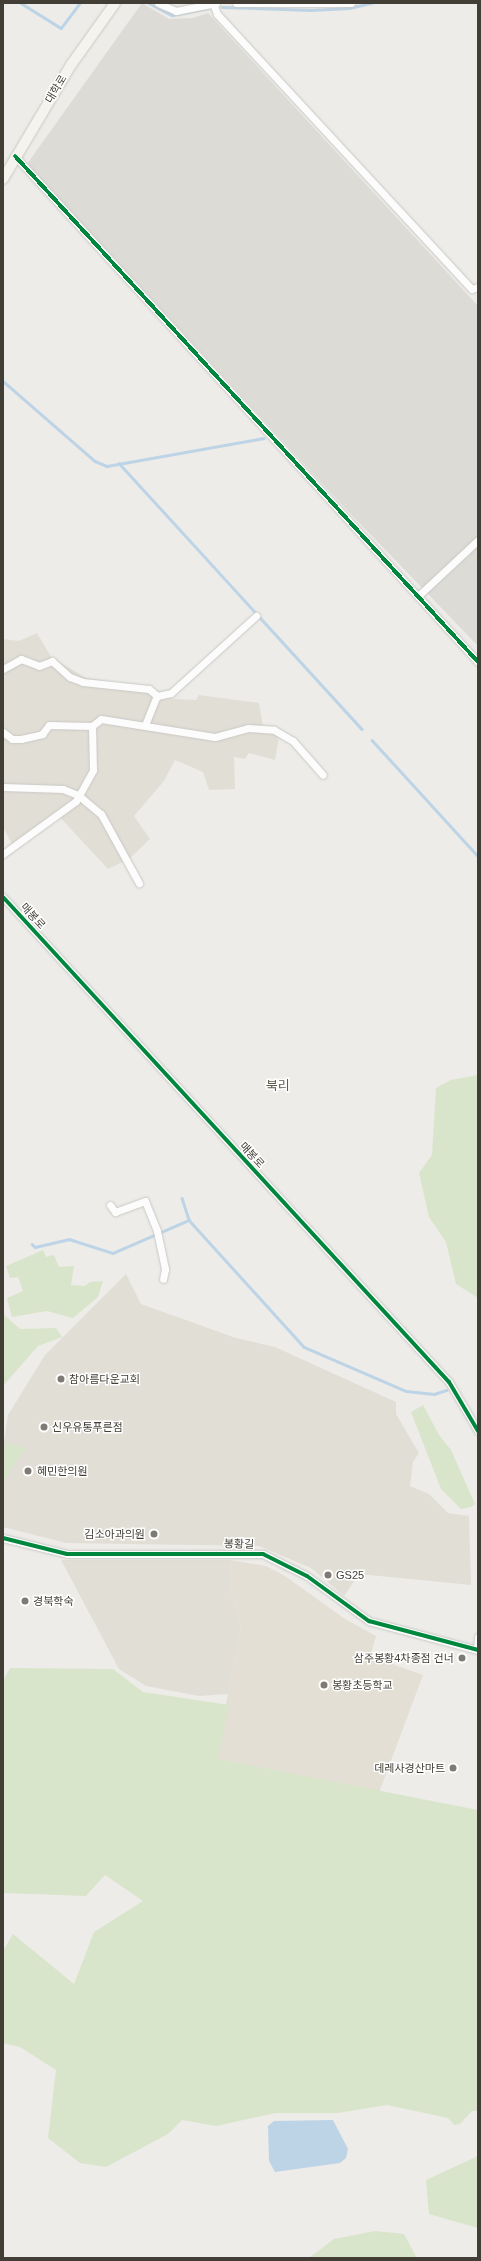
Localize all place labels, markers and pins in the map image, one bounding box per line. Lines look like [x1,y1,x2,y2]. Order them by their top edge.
place label: 참아름다운교회 [69,1372,140,1386]
marker: 참아름다운교회 [56,1374,66,1384]
place label: 신우유통푸른점 [52,1420,123,1434]
marker: 신우유통푸른점 [39,1422,49,1432]
place label: 혜민한의원 [37,1464,88,1478]
marker: 혜민한의원 [22,1465,34,1477]
place label: 김소아과의원 [84,1527,145,1541]
marker: 김소아과의원 [148,1528,160,1540]
place label: GS25 [336,1568,364,1582]
marker: GS25 [323,1570,333,1580]
place label: 경북학숙 [33,1594,73,1608]
marker: 경북학숙 [20,1596,30,1606]
place label: 삼주봉황4차종점 건너 [354,1651,454,1665]
marker: 삼주봉황4차종점 건너 [457,1653,467,1663]
place label: 봉황초등학교 [332,1678,393,1692]
marker: 봉황초등학교 [319,1680,329,1690]
place label: 데레사경산마트 [374,1761,445,1775]
marker: 데레사경산마트 [448,1763,458,1773]

